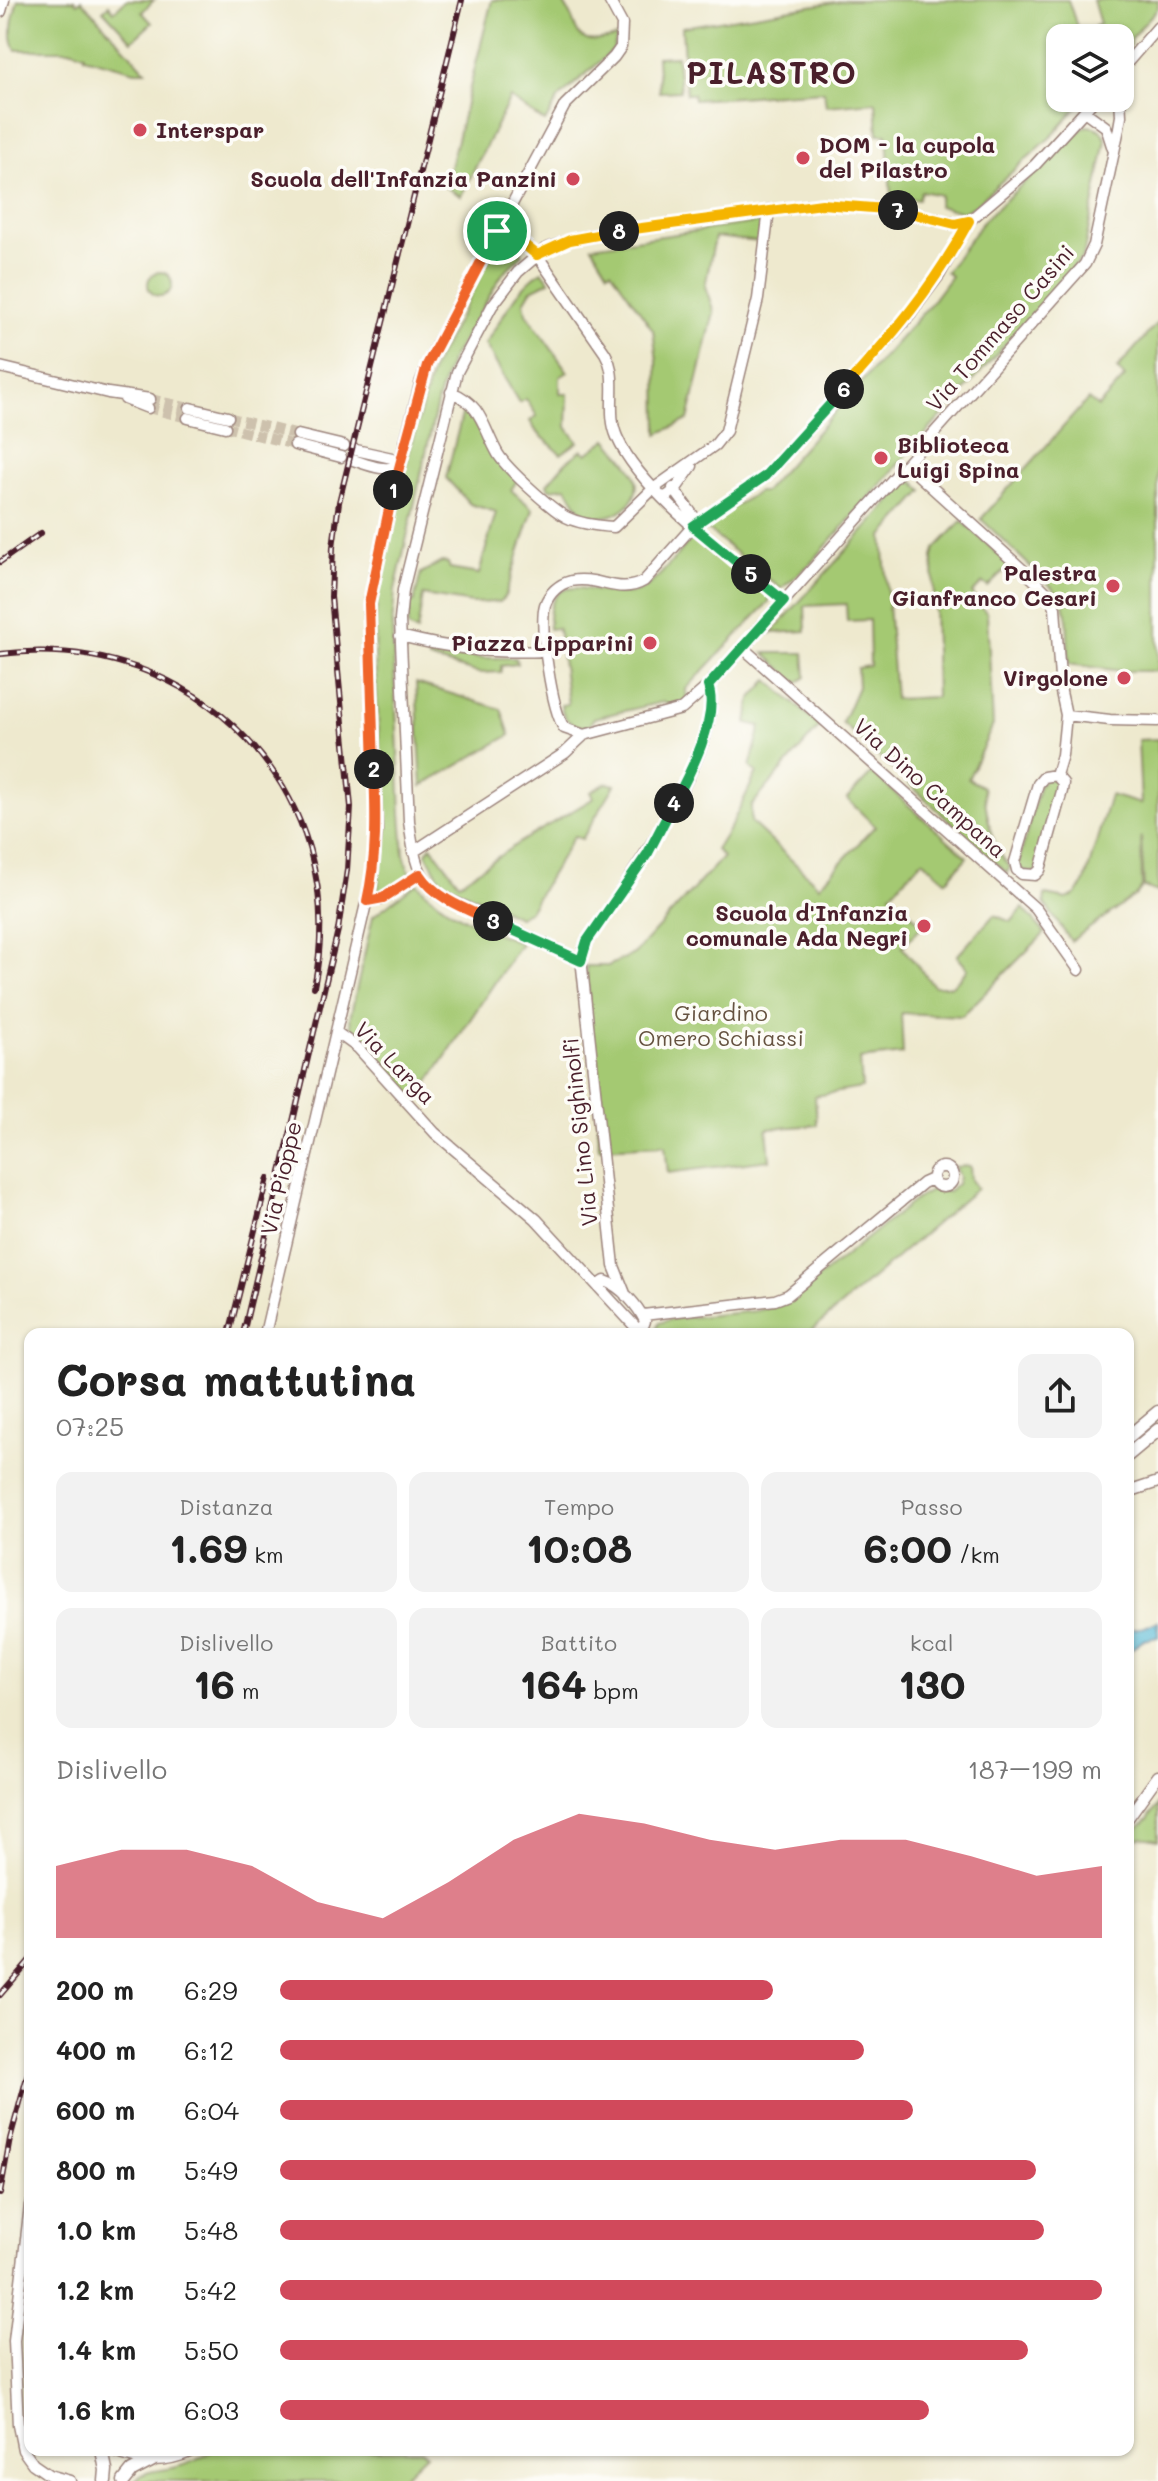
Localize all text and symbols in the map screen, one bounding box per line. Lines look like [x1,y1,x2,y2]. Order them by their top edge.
map controls [1046,24,1134,112]
button: layers [1046,24,1134,112]
district label: PILASTRO [686,52,858,92]
place label: Interspar [156,115,264,144]
marker: Interspar [131,121,149,139]
place label: DOM - la cupola del Pilastro [819,130,995,184]
marker: DOM - la cupola del Pilastro [794,149,812,167]
place label: Scuola dell'Infanzia Panzini [250,164,557,193]
marker: Scuola dell'Infanzia Panzini [564,170,582,188]
pin: 7 [878,190,918,230]
text: 7 [892,195,904,224]
pin [463,197,531,265]
icon: arrive [475,209,519,253]
pin: 8 [599,211,639,251]
text: 8 [612,216,626,245]
street label: Via Tommaso Casini [919,238,1080,417]
pin: 6 [824,369,864,409]
text: 6 [837,374,851,403]
place label: Biblioteca Luigi Spina [897,430,1019,484]
marker: Biblioteca Luigi Spina [872,449,890,467]
pin: 1 [373,470,413,510]
text: 1 [388,475,398,504]
pin: 5 [731,554,771,594]
place label: Palestra Gianfranco Cesari [892,558,1097,612]
text: 5 [745,559,757,588]
marker: Palestra Gianfranco Cesari [1104,577,1122,595]
place label: Piazza Lipparini [451,628,634,657]
marker: Piazza Lipparini [641,634,659,652]
place label: Virgolone [1003,663,1108,692]
marker: Virgolone [1115,669,1133,687]
street label: Via Dino Campana [848,711,1013,864]
pin: 2 [354,749,394,789]
text: 2 [368,754,380,783]
pin: 4 [654,783,694,823]
text: 4 [667,788,681,817]
place label: Scuola d'Infanzia comunale Ada Negri [686,898,908,952]
pin: 3 [473,901,513,941]
text: 3 [486,906,500,935]
marker: Scuola d'Infanzia comunale Ada Negri [915,917,933,935]
park label: Giardino Omero Schiassi [638,998,804,1052]
street label: Via Larga [349,1015,442,1110]
street label: Via Lino Sighinolfi [555,1036,604,1228]
street label: Via Pioppe [253,1118,308,1237]
text: Corsa mattutina [56,1350,416,1407]
button: share [1018,1354,1102,1438]
text: 07:25 [56,1409,124,1443]
text: Distanza [179,1492,273,1521]
text: Tempo [544,1492,614,1521]
text: Passo [901,1492,962,1521]
text: 1.69 [169,1521,247,1573]
text: 10:08 [526,1521,632,1573]
text: 6:00 [864,1521,952,1573]
text: km [247,1540,284,1569]
text: /km [952,1540,1000,1569]
text: Dislivello [179,1628,273,1657]
text: Battito [541,1628,617,1657]
text: kcal [910,1628,954,1657]
text: 16 [193,1657,235,1709]
text: 164 [519,1657,587,1709]
text: 130 [898,1657,965,1709]
text: m [235,1676,260,1705]
text: bpm [587,1676,639,1705]
text: Dislivello [56,1752,167,1786]
text: 187–199 m [968,1752,1102,1786]
text: 200 m [56,1973,134,2007]
text: 6:29 [184,1973,238,2007]
text: 400 m [56,2033,136,2067]
text: 6:12 [184,2033,234,2067]
text: 600 m [56,2093,135,2127]
text: 6:04 [184,2093,239,2127]
text: 800 m [56,2153,136,2187]
text: 5:49 [184,2153,238,2187]
text: 1.0 km [56,2213,136,2247]
text: 5:48 [184,2213,238,2247]
text: 1.2 km [56,2273,134,2307]
text: 5:42 [184,2273,237,2307]
text: 1.4 km [56,2333,136,2367]
text: 5:50 [184,2333,238,2367]
text: 1.6 km [56,2393,135,2427]
text: 6:03 [184,2393,239,2427]

